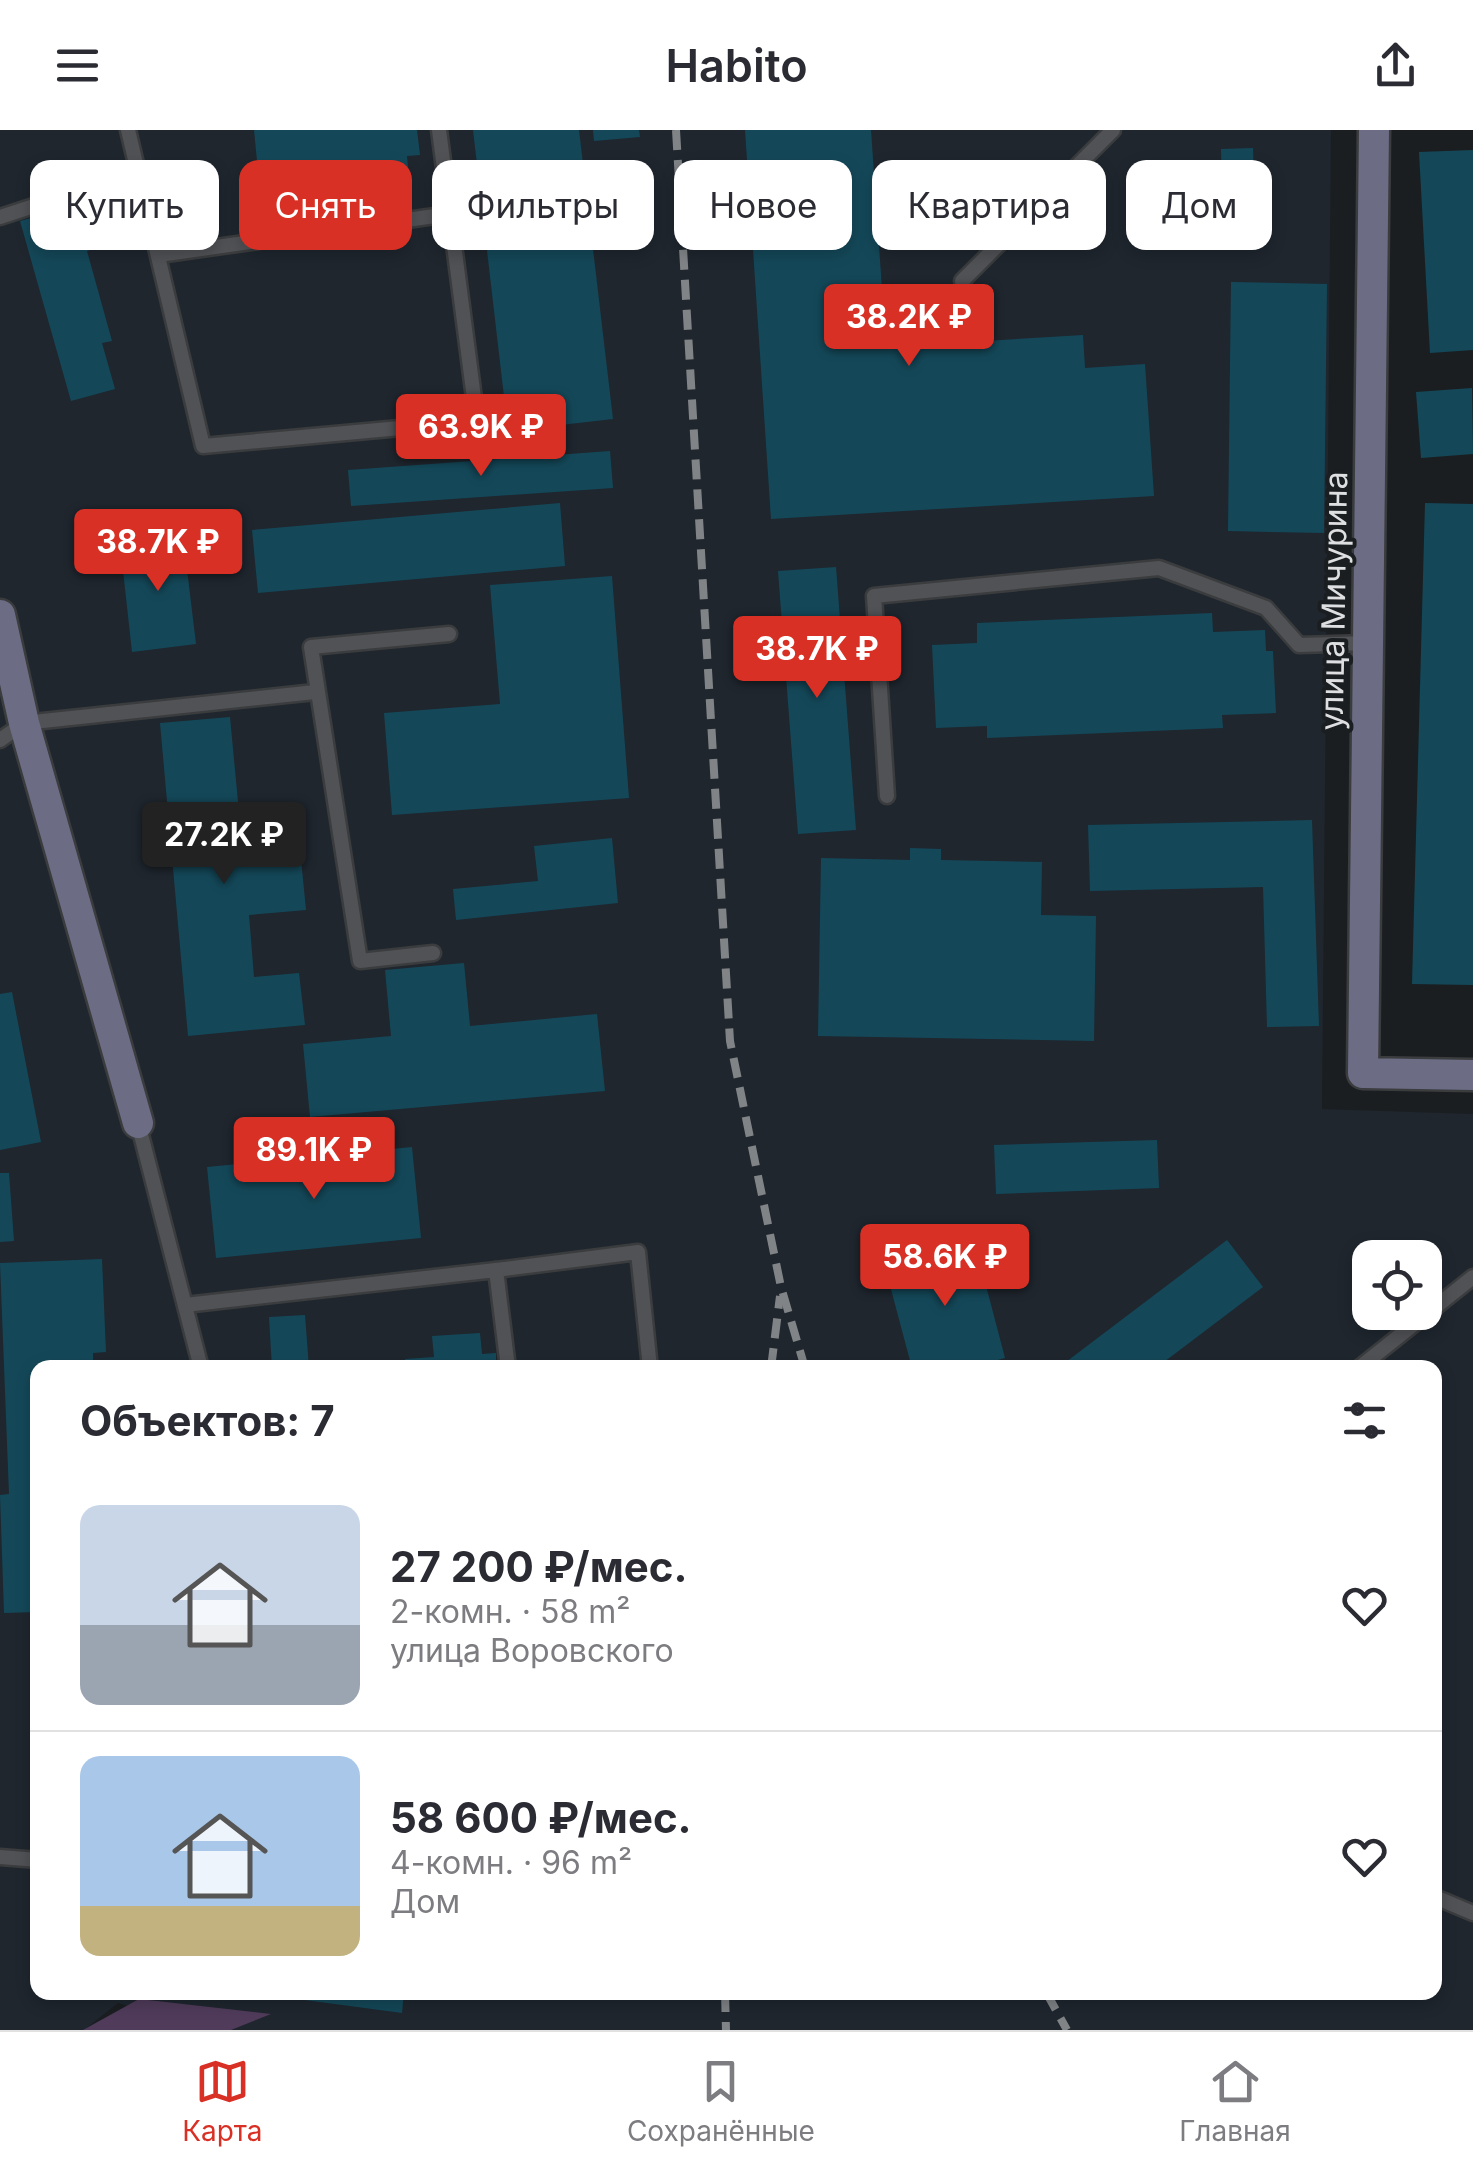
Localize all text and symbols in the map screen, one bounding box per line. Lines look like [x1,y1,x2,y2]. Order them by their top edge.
icon: menu [50,38,105,93]
text: Habito [665,38,808,93]
icon: share [1368,38,1423,93]
chip: Купить [30,160,219,250]
chip: Снять [239,160,412,250]
chip: Фильтры [432,160,654,250]
chip: Новое [674,160,852,250]
chip: Квартира [872,160,1106,250]
chip: Дом [1126,160,1272,250]
pin: 38.2K ₽ [817,284,1001,369]
text: 38.2K ₽ [846,297,972,336]
pin: 63.9K ₽ [389,394,573,479]
text: 63.9K ₽ [418,407,544,446]
street label: улица Мичурина [1312,471,1355,731]
pin: 38.7K ₽ [66,509,250,594]
text: 38.7K ₽ [96,522,220,561]
pin: 38.7K ₽ [725,616,909,701]
text: 38.7K ₽ [755,629,879,668]
pin: 27.2K ₽ [132,802,316,887]
text: 27.2K ₽ [164,815,284,854]
pin: 89.1K ₽ [222,1117,406,1202]
text: 89.1K ₽ [256,1130,372,1169]
pin: 58.6K ₽ [853,1224,1037,1309]
text: 58.6K ₽ [882,1237,1008,1276]
map controls [1352,1240,1442,1330]
button: locate [1352,1240,1442,1330]
icon: filters [1337,1393,1392,1448]
text: Объектов: 7 [80,1395,335,1446]
text: 27 200 ₽/мес. [390,1541,688,1592]
icon: home [160,1545,280,1665]
icon: heart [1337,1578,1392,1633]
text: 2-комн. · 58 m² [390,1592,630,1631]
text: улица Воровского [390,1631,674,1670]
text: 58 600 ₽/мес. [390,1792,692,1843]
icon: home [160,1796,280,1916]
icon: heart [1337,1829,1392,1884]
text: 4-комн. · 96 m² [390,1843,632,1882]
text: Дом [390,1882,460,1921]
tab: Карта [182,2054,263,2148]
tab: Сохранённые [627,2054,815,2148]
tab: Главная [1179,2054,1291,2148]

